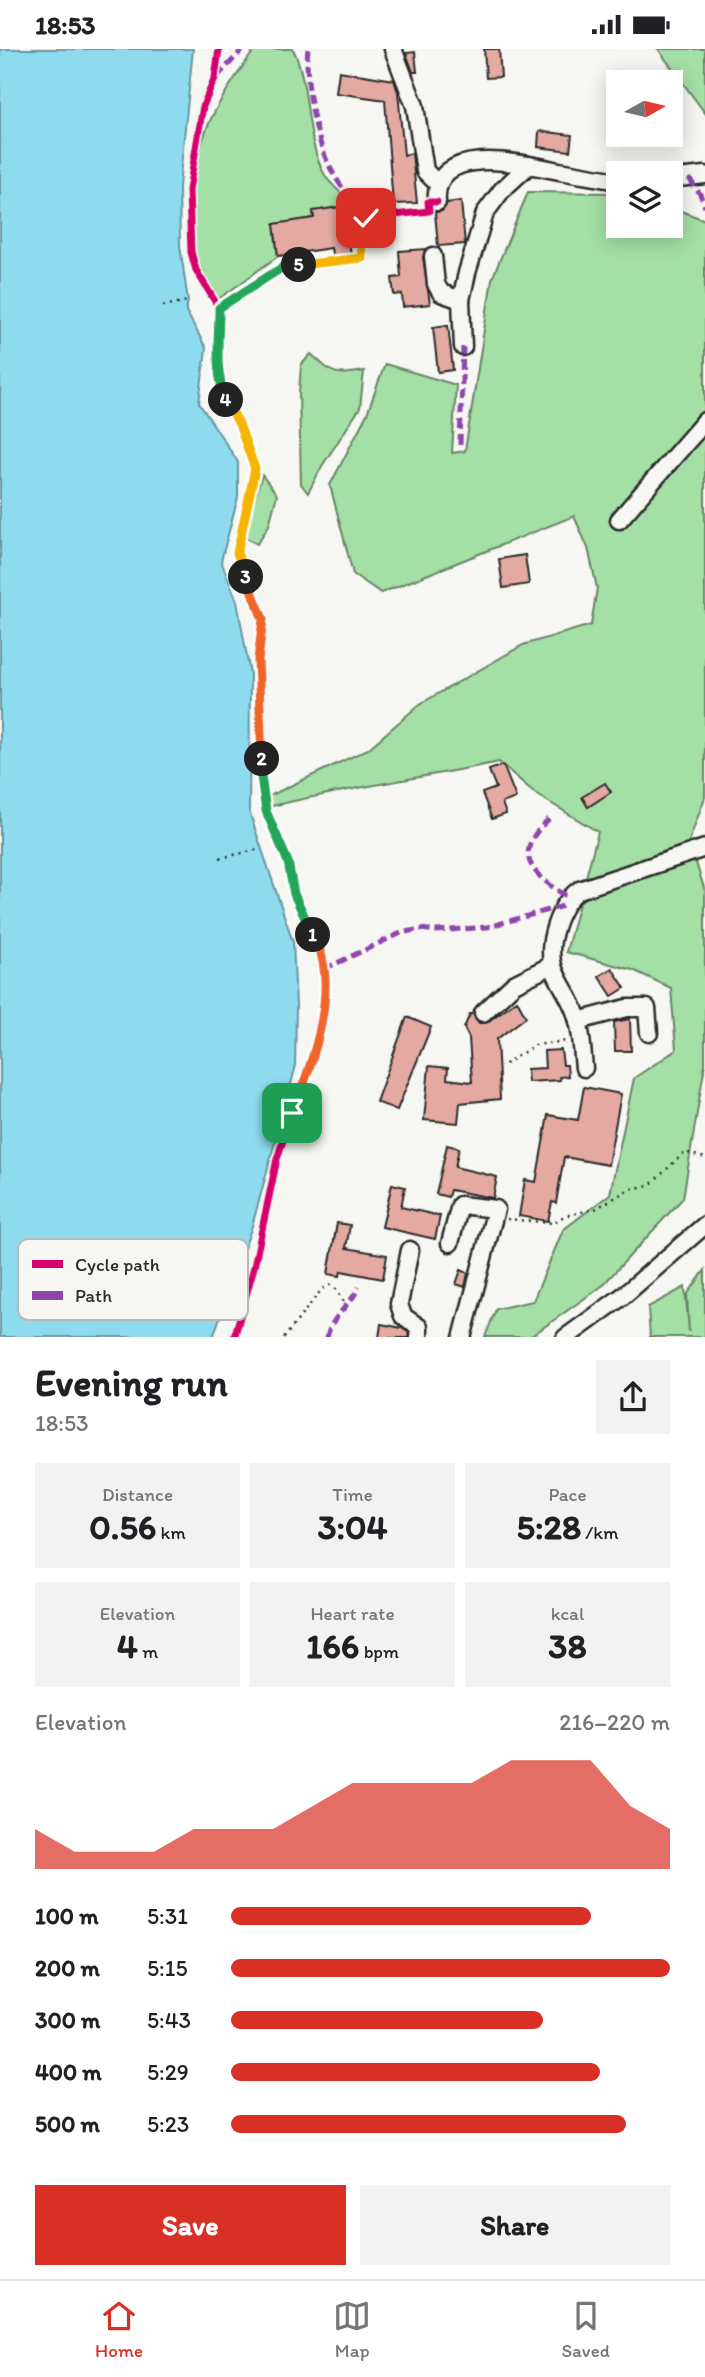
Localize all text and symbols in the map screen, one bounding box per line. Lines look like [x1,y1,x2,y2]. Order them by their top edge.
text: 18:53 [35,9,96,41]
north arrow [606,70,682,147]
map controls [606,70,683,238]
button: layers [606,161,683,238]
pin [336,188,396,248]
icon: check [347,199,385,237]
pin: 5 [282,247,316,283]
text: 5 [294,253,303,276]
pin: 4 [208,383,244,417]
text: 4 [220,388,231,411]
pin: 3 [229,559,264,595]
text: 3 [240,565,251,588]
pin: 2 [244,741,280,777]
text: 2 [257,747,267,770]
pin: 1 [296,917,330,952]
text: 1 [308,923,317,946]
pin [262,1083,322,1143]
icon: arrive [273,1094,311,1132]
legend [18,1239,248,1320]
text: Cycle path [75,1253,160,1276]
text: Path [75,1284,112,1307]
text: Evening run [35,1360,228,1406]
button: share [596,1360,670,1434]
text: 18:53 [35,1409,89,1437]
text: Distance [102,1483,173,1506]
text: Time [332,1483,373,1506]
text: Pace [548,1483,587,1506]
text: 0.56 [89,1506,156,1548]
text: 3:04 [317,1506,388,1548]
text: 5:28 [517,1506,581,1548]
text: km [156,1521,186,1544]
text: /km [581,1521,618,1544]
text: Elevation [100,1602,175,1625]
text: Heart rate [310,1602,395,1625]
text: kcal [551,1602,584,1625]
text: 4 [117,1625,138,1667]
text: 166 [306,1625,359,1667]
text: 38 [548,1625,587,1667]
text: m [138,1640,158,1663]
text: bpm [359,1640,399,1663]
text: Elevation [35,1708,126,1736]
text: 216–220 m [559,1708,670,1736]
text: 100 m [35,1902,99,1930]
text: 5:31 [147,1902,188,1930]
text: 200 m [35,1954,100,1982]
text: 5:15 [147,1954,187,1982]
text: 300 m [35,2006,100,2034]
text: 5:43 [147,2006,191,2034]
text: 400 m [35,2058,102,2086]
text: 5:29 [147,2058,189,2086]
text: 500 m [35,2110,100,2138]
text: 5:23 [147,2110,189,2138]
button: Save [35,2185,346,2265]
button: Share [360,2185,670,2265]
tab: Home [95,2297,143,2362]
tab: Map [333,2297,371,2362]
tab: Saved [561,2297,610,2362]

